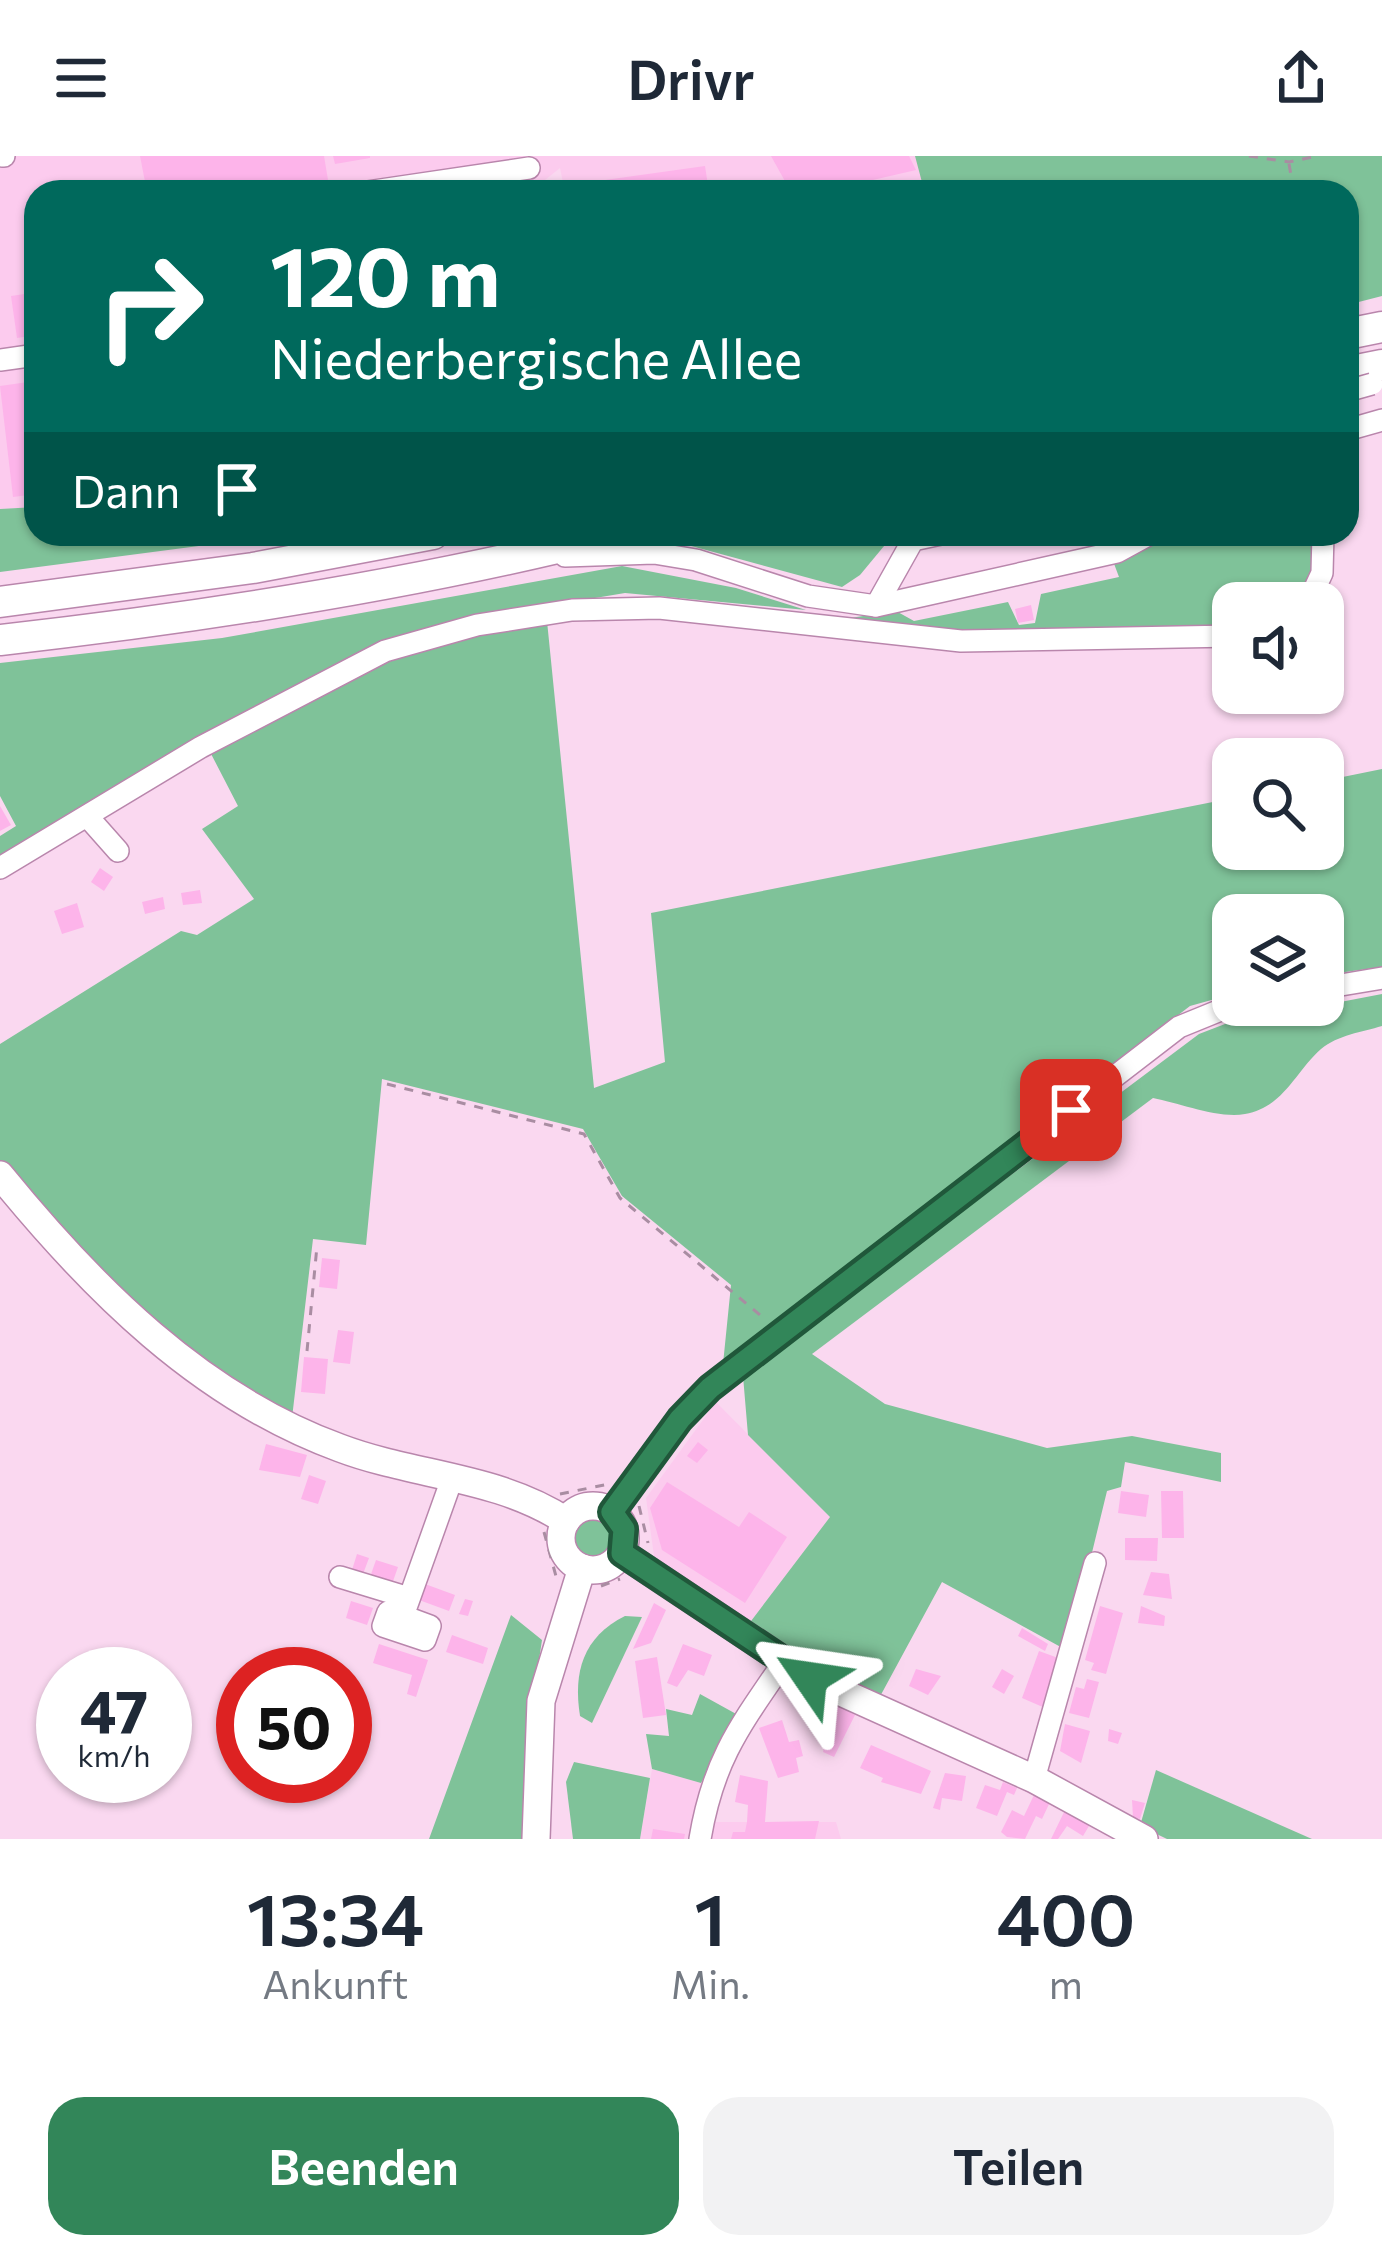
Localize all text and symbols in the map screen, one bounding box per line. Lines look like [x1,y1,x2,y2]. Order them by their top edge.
icon: menu [48,45,114,111]
text: Drivr [627,45,755,111]
icon: share [1268,45,1334,111]
text: 120 m [270,222,500,324]
icon: right [72,228,228,384]
text: Niederbergische Allee [270,324,802,390]
icon: arrive [204,456,270,522]
text: Dann [72,462,180,517]
map controls [1212,582,1344,1026]
button: sound [1212,582,1344,714]
button: search [1212,738,1344,870]
button: layers [1212,894,1344,1026]
pin [1020,1059,1122,1161]
icon: arrive [1038,1077,1104,1143]
position arrow [747,1615,873,1741]
speed limit sign: 50 [216,1647,372,1803]
text: 47 [80,1673,148,1746]
text: km/h [78,1736,150,1773]
text: 13:34 [247,1873,424,1961]
text: 1 [694,1873,726,1961]
text: 400 [996,1873,1135,1961]
text: Ankunft [262,1959,408,2007]
text: Min. [671,1959,750,2007]
text: m [1049,1959,1083,2007]
button: Beenden [48,2097,679,2235]
button: Teilen [703,2097,1334,2235]

